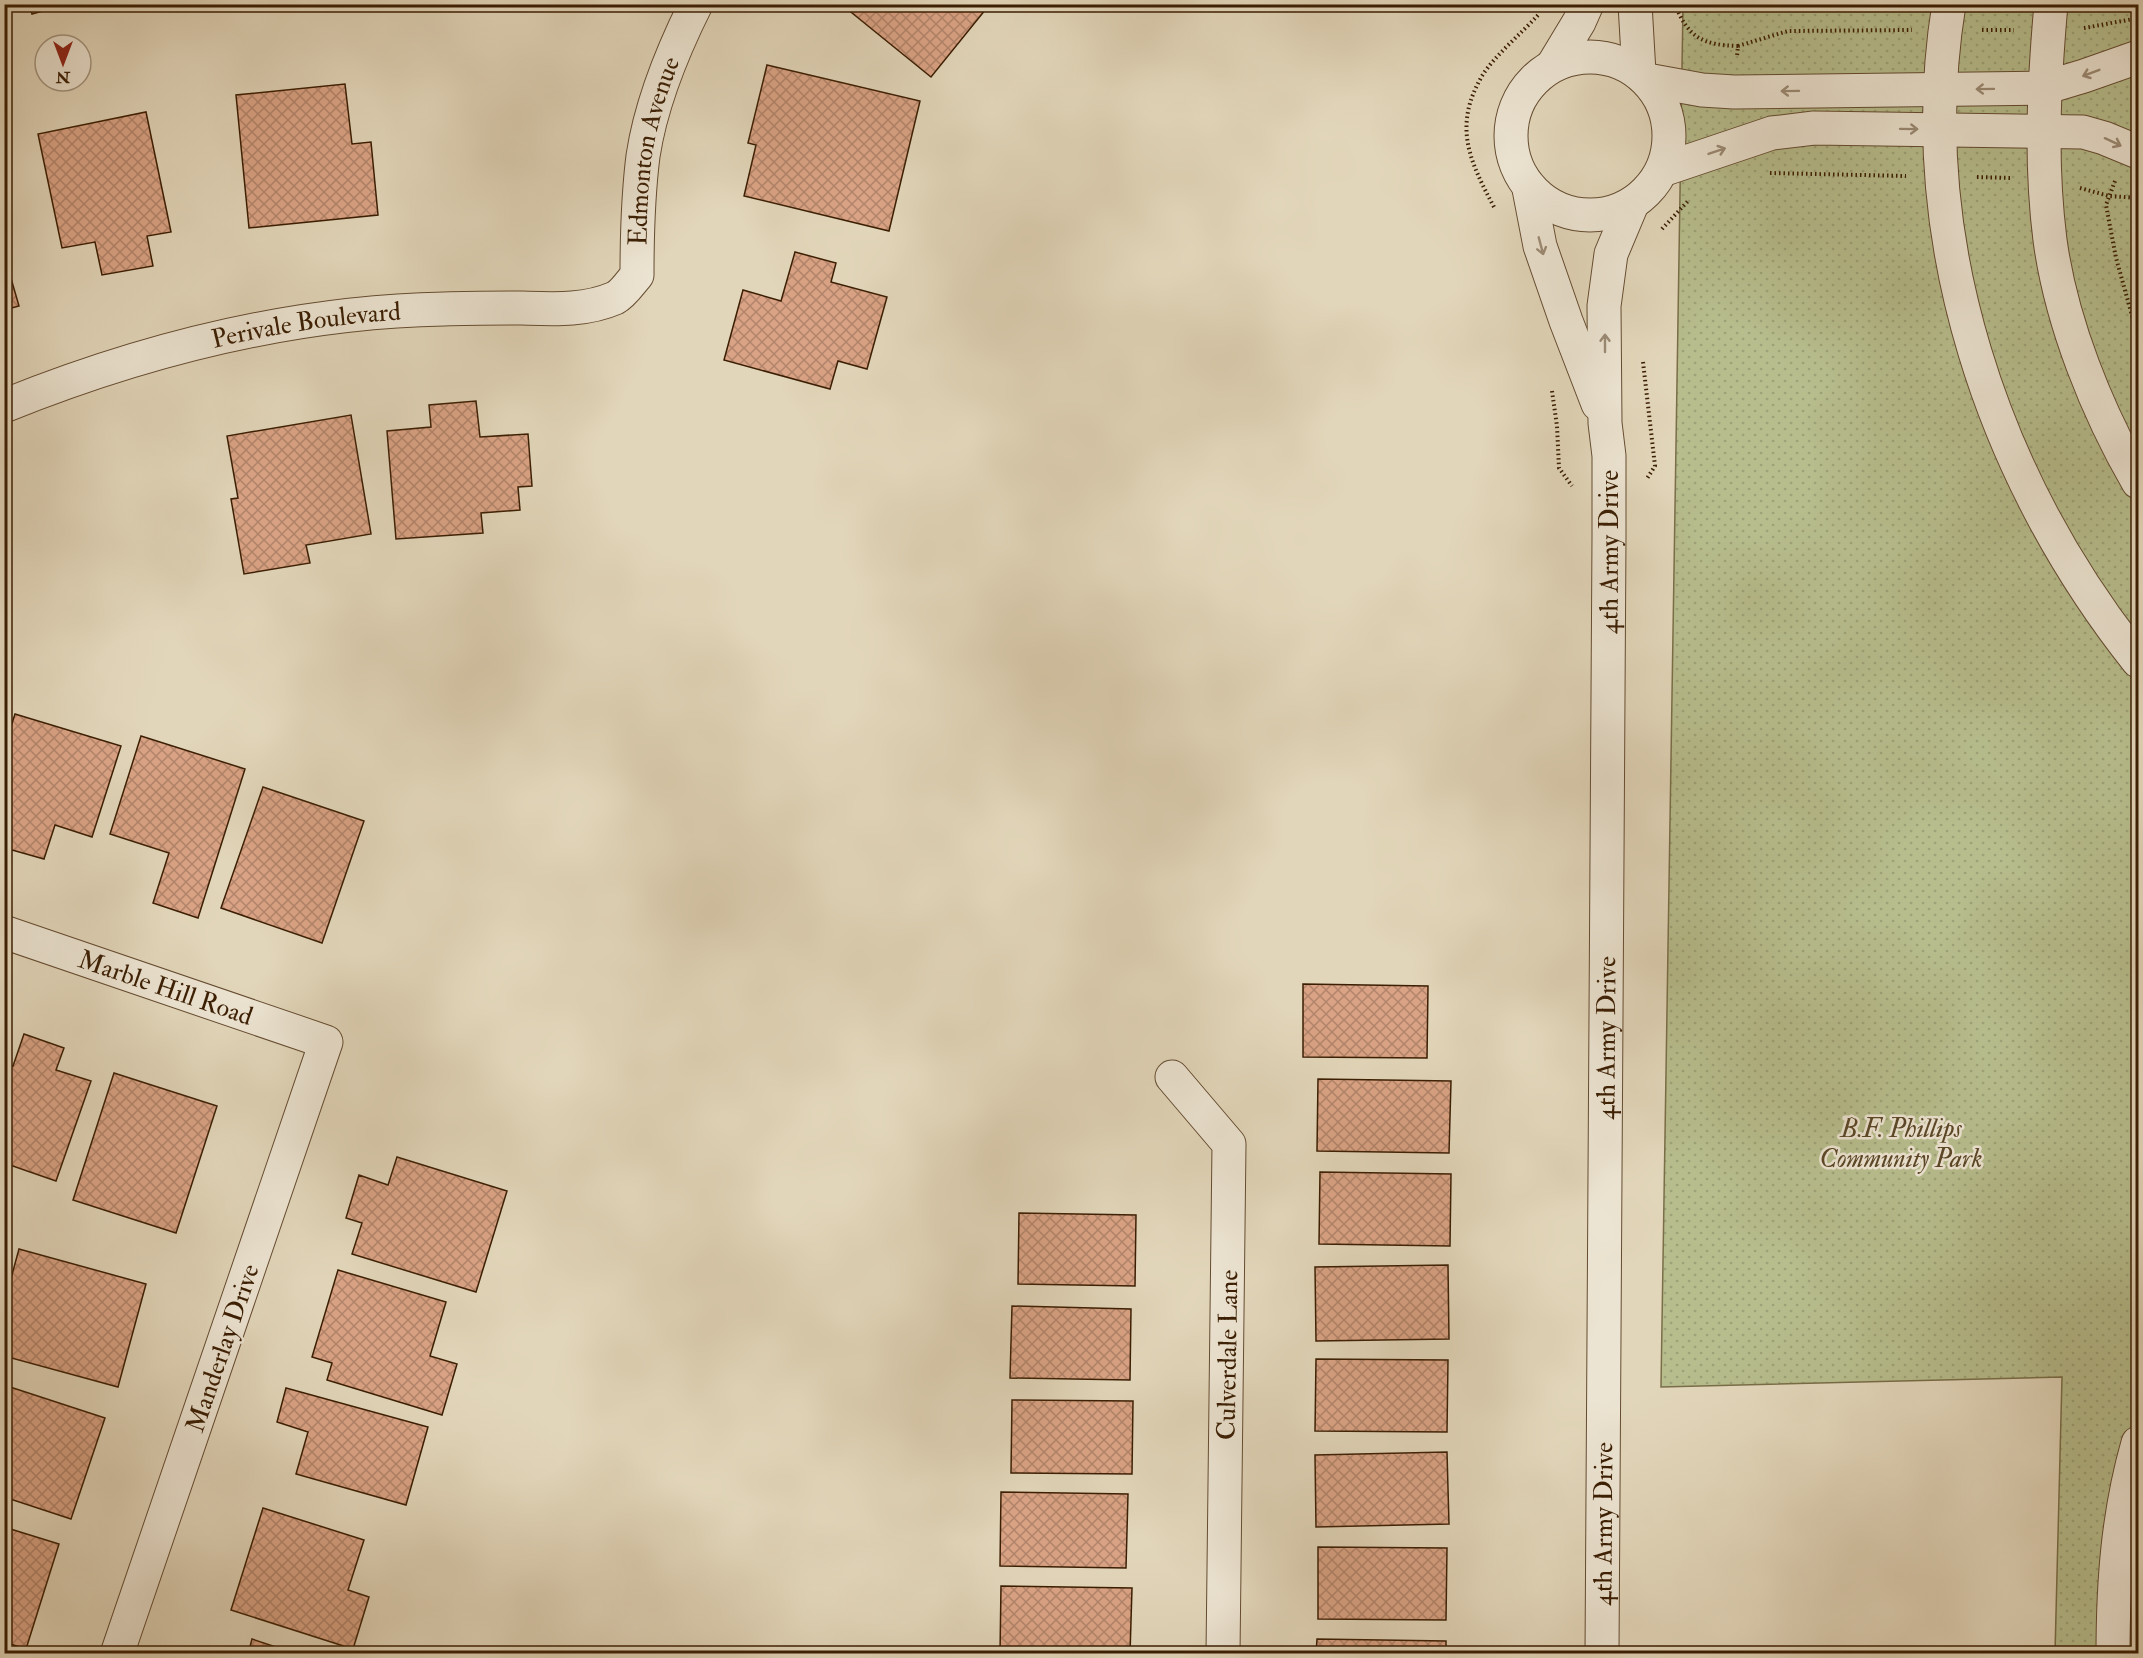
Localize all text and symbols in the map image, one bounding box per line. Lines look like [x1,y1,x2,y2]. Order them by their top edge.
north arrow [33,33,93,93]
street label: Edmonton Avenue [622,52,687,246]
text: N [55,67,71,87]
one-way arrow [2083,68,2101,79]
one-way arrow [1976,83,1996,94]
one-way arrow [1781,85,1801,97]
one-way arrow [1899,123,1919,135]
one-way arrow [2103,136,2121,148]
one-way arrow [1708,145,1726,156]
one-way arrow [1536,236,1547,255]
street label: Perivale Boulevard [208,296,402,356]
one-way arrow [1599,334,1610,354]
street label: 4th Army Drive [1593,470,1626,634]
street label: Marble Hill Road [74,944,257,1033]
street label: 4th Army Drive [1590,956,1623,1120]
park label: B.F. Phillips Community Park [1820,1113,1982,1175]
street label: Manderlay Drive [179,1260,267,1437]
street label: Culverdale Lane [1211,1269,1245,1440]
street label: 4th Army Drive [1587,1442,1620,1606]

